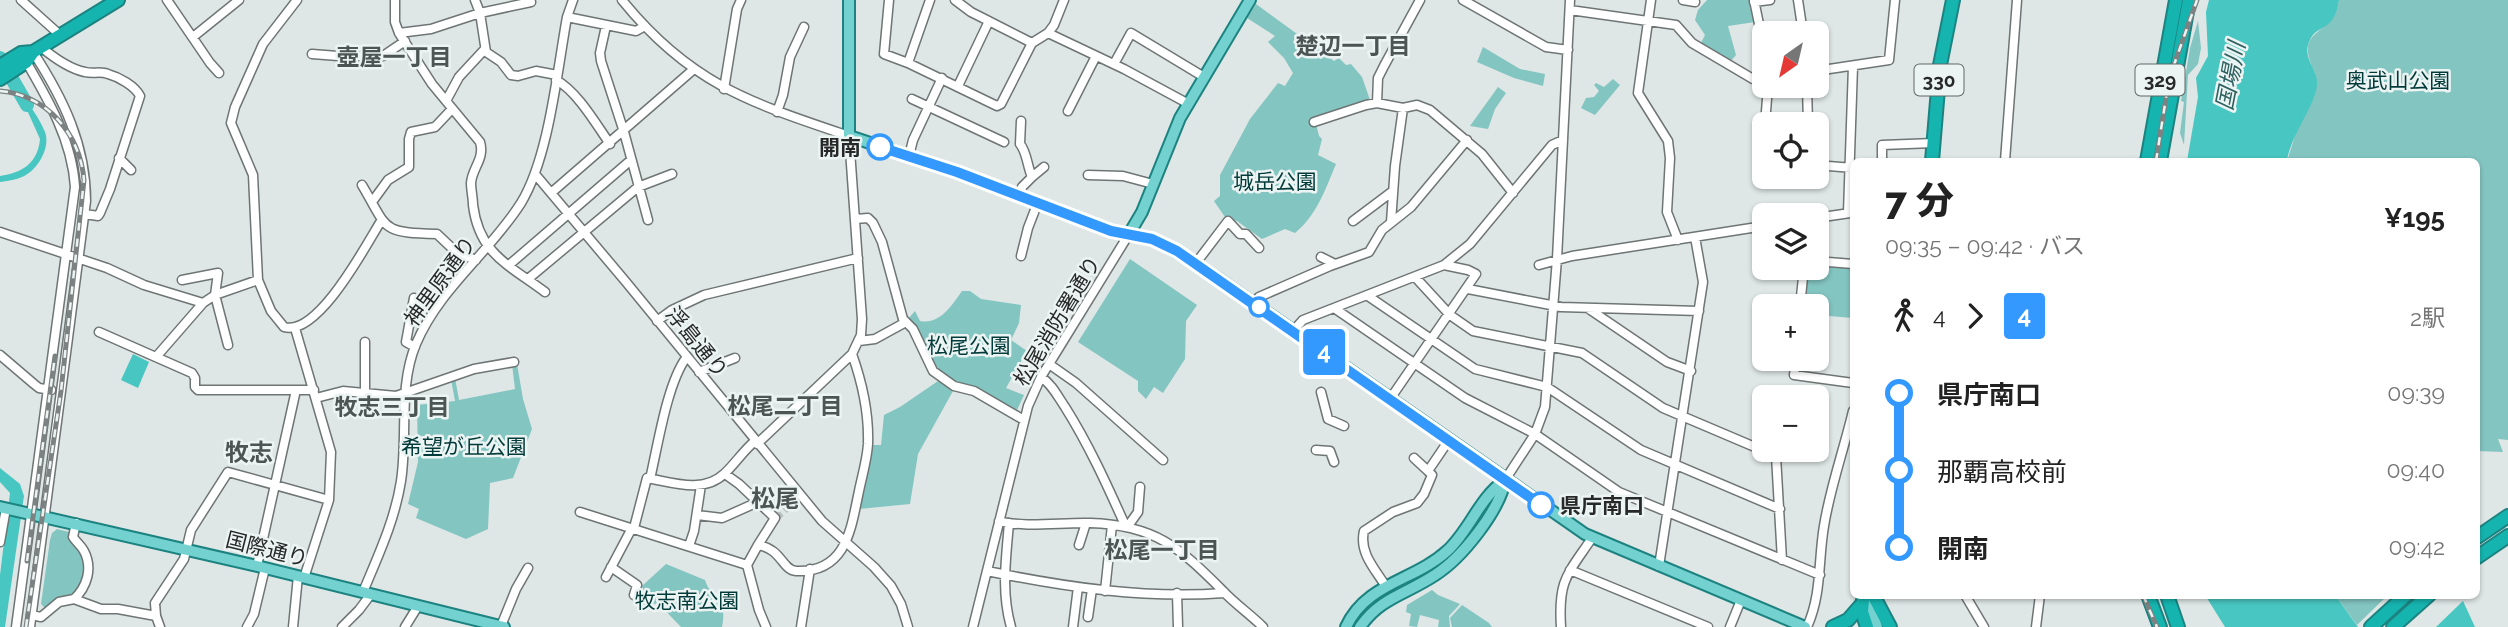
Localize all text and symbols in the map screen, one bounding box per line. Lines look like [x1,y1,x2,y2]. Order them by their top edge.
north arrow [1752,21,1829,98]
map controls [1752,21,1829,462]
district label: 楚辺一丁目 [1296,32,1411,59]
water label: 国場川 [2210,37,2250,112]
district label: 壺屋一丁目 [337,43,452,70]
road number: 330 [1914,64,1964,96]
road number: 329 [2136,64,2184,96]
park label: 奥武山公園 [2346,68,2451,93]
button: locate [1752,112,1829,189]
marker: 開南 [867,134,893,160]
place label: 開南 [819,135,861,160]
park label: 城岳公園 [1233,169,1317,194]
text: 7 分 [1885,178,1954,223]
button: layers [1752,203,1829,280]
text: ¥195 [2384,203,2445,233]
street label: 神里原通り [399,231,481,331]
text: 09:35 – 09:42 · バス [1885,232,2085,259]
street label: 松尾消防署通り [1008,252,1106,390]
button: + [1752,294,1829,371]
unlabelled marker [1249,297,1269,317]
icon: walk [1885,297,1923,335]
icon: forward [1956,297,1994,335]
street label: 浮島通り [661,301,733,383]
text: 4 [2018,301,2031,330]
text: 4 [1933,302,1946,329]
text: 2駅 [2410,304,2445,331]
line badge: 4 [1301,329,1347,375]
park label: 松尾公園 [927,333,1011,358]
text: 4 [1317,337,1331,366]
text: 09:39 [2387,379,2445,406]
text: 県庁南口 [1937,380,2041,410]
button: − [1752,385,1829,462]
district label: 松尾二丁目 [728,392,843,419]
district label: 牧志三丁目 [335,393,450,420]
park label: 希望が丘公園 [401,434,527,459]
district label: 牧志 [225,438,273,467]
text: 09:40 [2386,456,2445,483]
text: 那覇高校前 [1937,457,2067,487]
district label: 松尾 [751,484,799,513]
marker: 県庁南口 [1528,492,1554,518]
place label: 県庁南口 [1560,493,1644,518]
street label: 国際通り [223,527,311,571]
text: 09:42 [2389,533,2445,560]
text: 開南 [1937,534,1989,564]
district label: 松尾一丁目 [1105,536,1220,563]
park label: 牧志南公園 [635,588,740,613]

